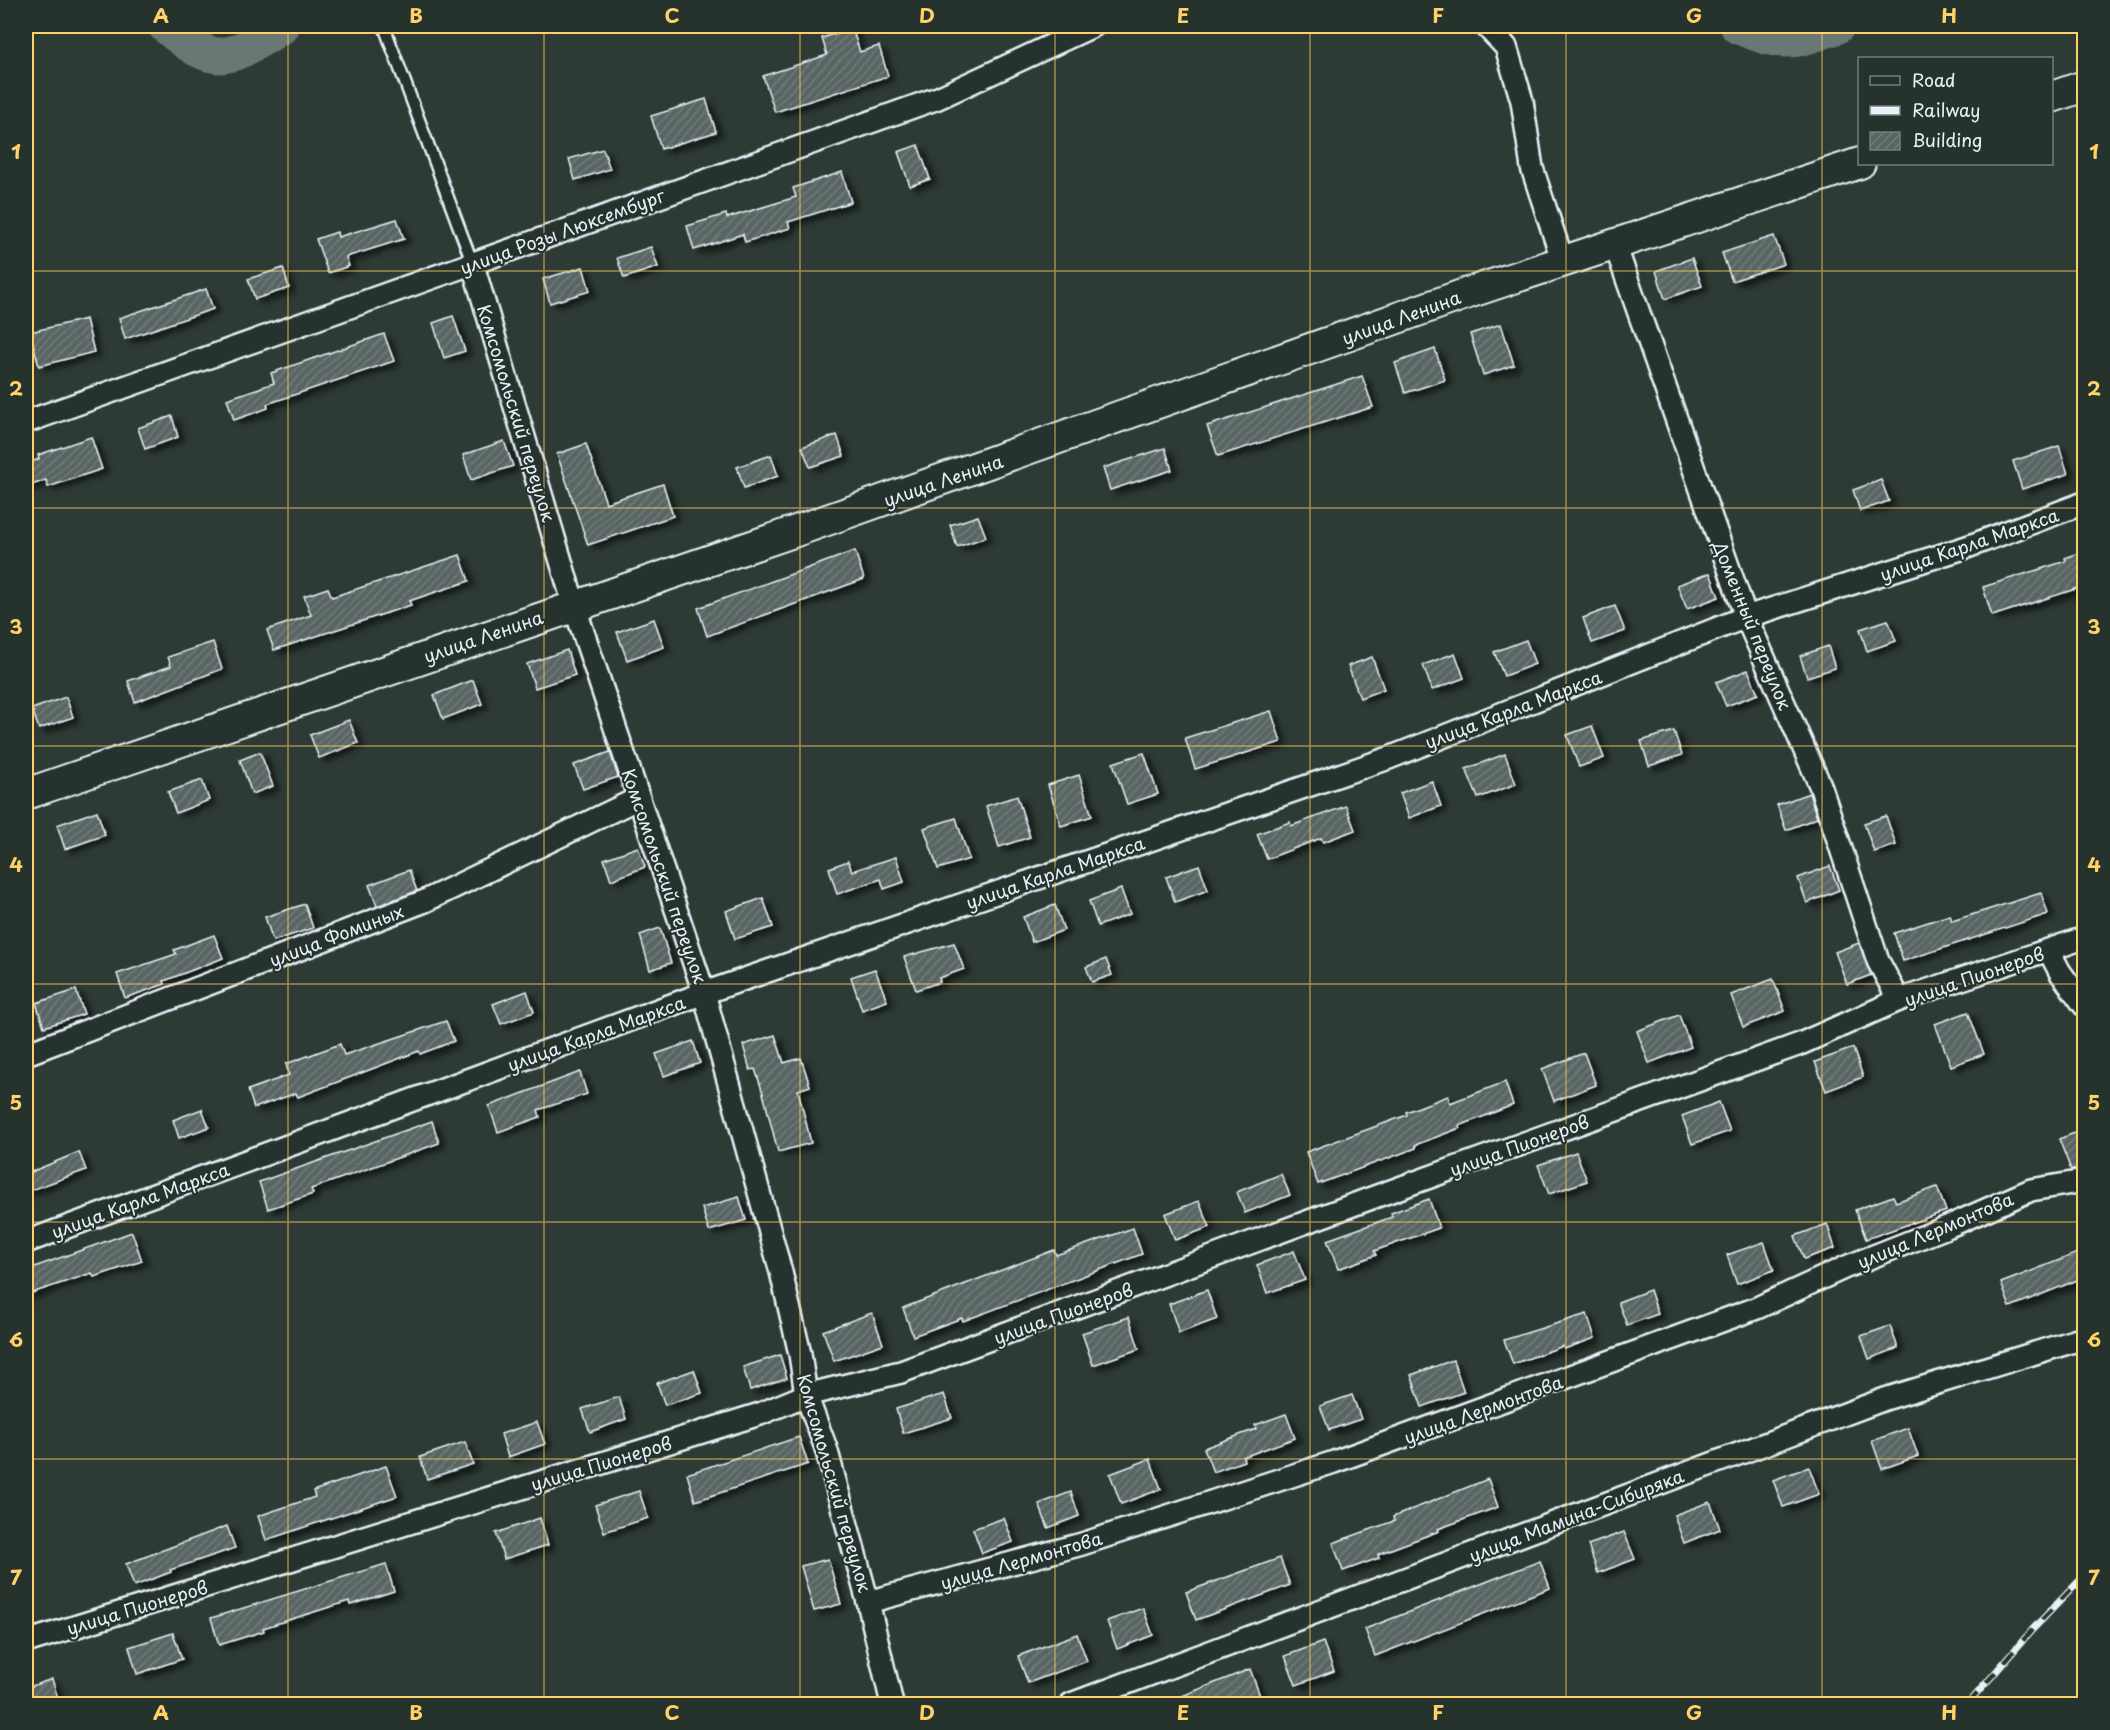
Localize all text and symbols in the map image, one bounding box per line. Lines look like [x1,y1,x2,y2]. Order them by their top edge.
text: A [153,0,169,30]
text: B [409,0,423,30]
text: C [664,0,680,30]
text: D [919,0,935,30]
text: E [1177,0,1189,30]
text: F [1432,0,1444,30]
text: G [1686,0,1702,30]
text: H [1941,0,1957,30]
legend [1858,57,2053,165]
text: Road [1912,66,1956,93]
text: Railway [1912,96,1980,123]
text: Building [1912,126,1982,153]
text: 1 [11,136,21,166]
text: 1 [2089,136,2099,166]
street label: улица Розы Люксембург [456,181,669,281]
street label: улица Ленина [1338,283,1465,351]
street label: Комсомольский переулок [471,301,563,525]
text: 2 [9,373,23,403]
text: 2 [2087,373,2101,403]
street label: улица Ленина [880,447,1007,513]
street label: улица Карла Маркса [1876,500,2063,587]
street label: Доменный переулок [1706,535,1799,714]
street label: улица Ленина [420,603,547,669]
text: 3 [9,611,23,641]
text: 3 [2087,611,2101,641]
street label: улица Карла Маркса [1421,662,1606,755]
street label: Комсомольский переулок [615,765,715,987]
street label: улица Карла Маркса [962,828,1149,915]
text: 4 [9,849,23,879]
text: 4 [2087,849,2101,879]
street label: улица Фоминых [265,897,407,973]
street label: улица Пионеров [1900,939,2048,1013]
street label: улица Карла Маркса [503,988,690,1078]
text: 5 [10,1087,22,1117]
text: 5 [2088,1087,2100,1117]
street label: улица Пионеров [1446,1107,1592,1183]
street label: улица Карла Маркса [47,1155,234,1245]
street label: улица Лермонтова [1853,1185,2018,1275]
street label: улица Пионеров [990,1275,1136,1351]
text: 6 [9,1324,23,1354]
text: 6 [2087,1324,2101,1354]
street label: улица Лермонтова [1400,1367,1567,1450]
street label: Комсомольский переулок [791,1371,879,1596]
street label: улица Пионеров [527,1429,675,1497]
street label: улица Мамина-Сибиряка [1465,1461,1688,1568]
street label: улица Лермонтова [937,1524,1106,1596]
text: 7 [10,1562,22,1592]
text: 7 [2088,1562,2100,1592]
street label: улица Пионеров [63,1573,211,1641]
text: A [153,1697,169,1727]
text: B [409,1697,423,1727]
text: C [664,1697,680,1727]
text: D [919,1697,935,1727]
text: E [1177,1697,1189,1727]
text: F [1432,1697,1444,1727]
text: G [1686,1697,1702,1727]
text: H [1941,1697,1957,1727]

